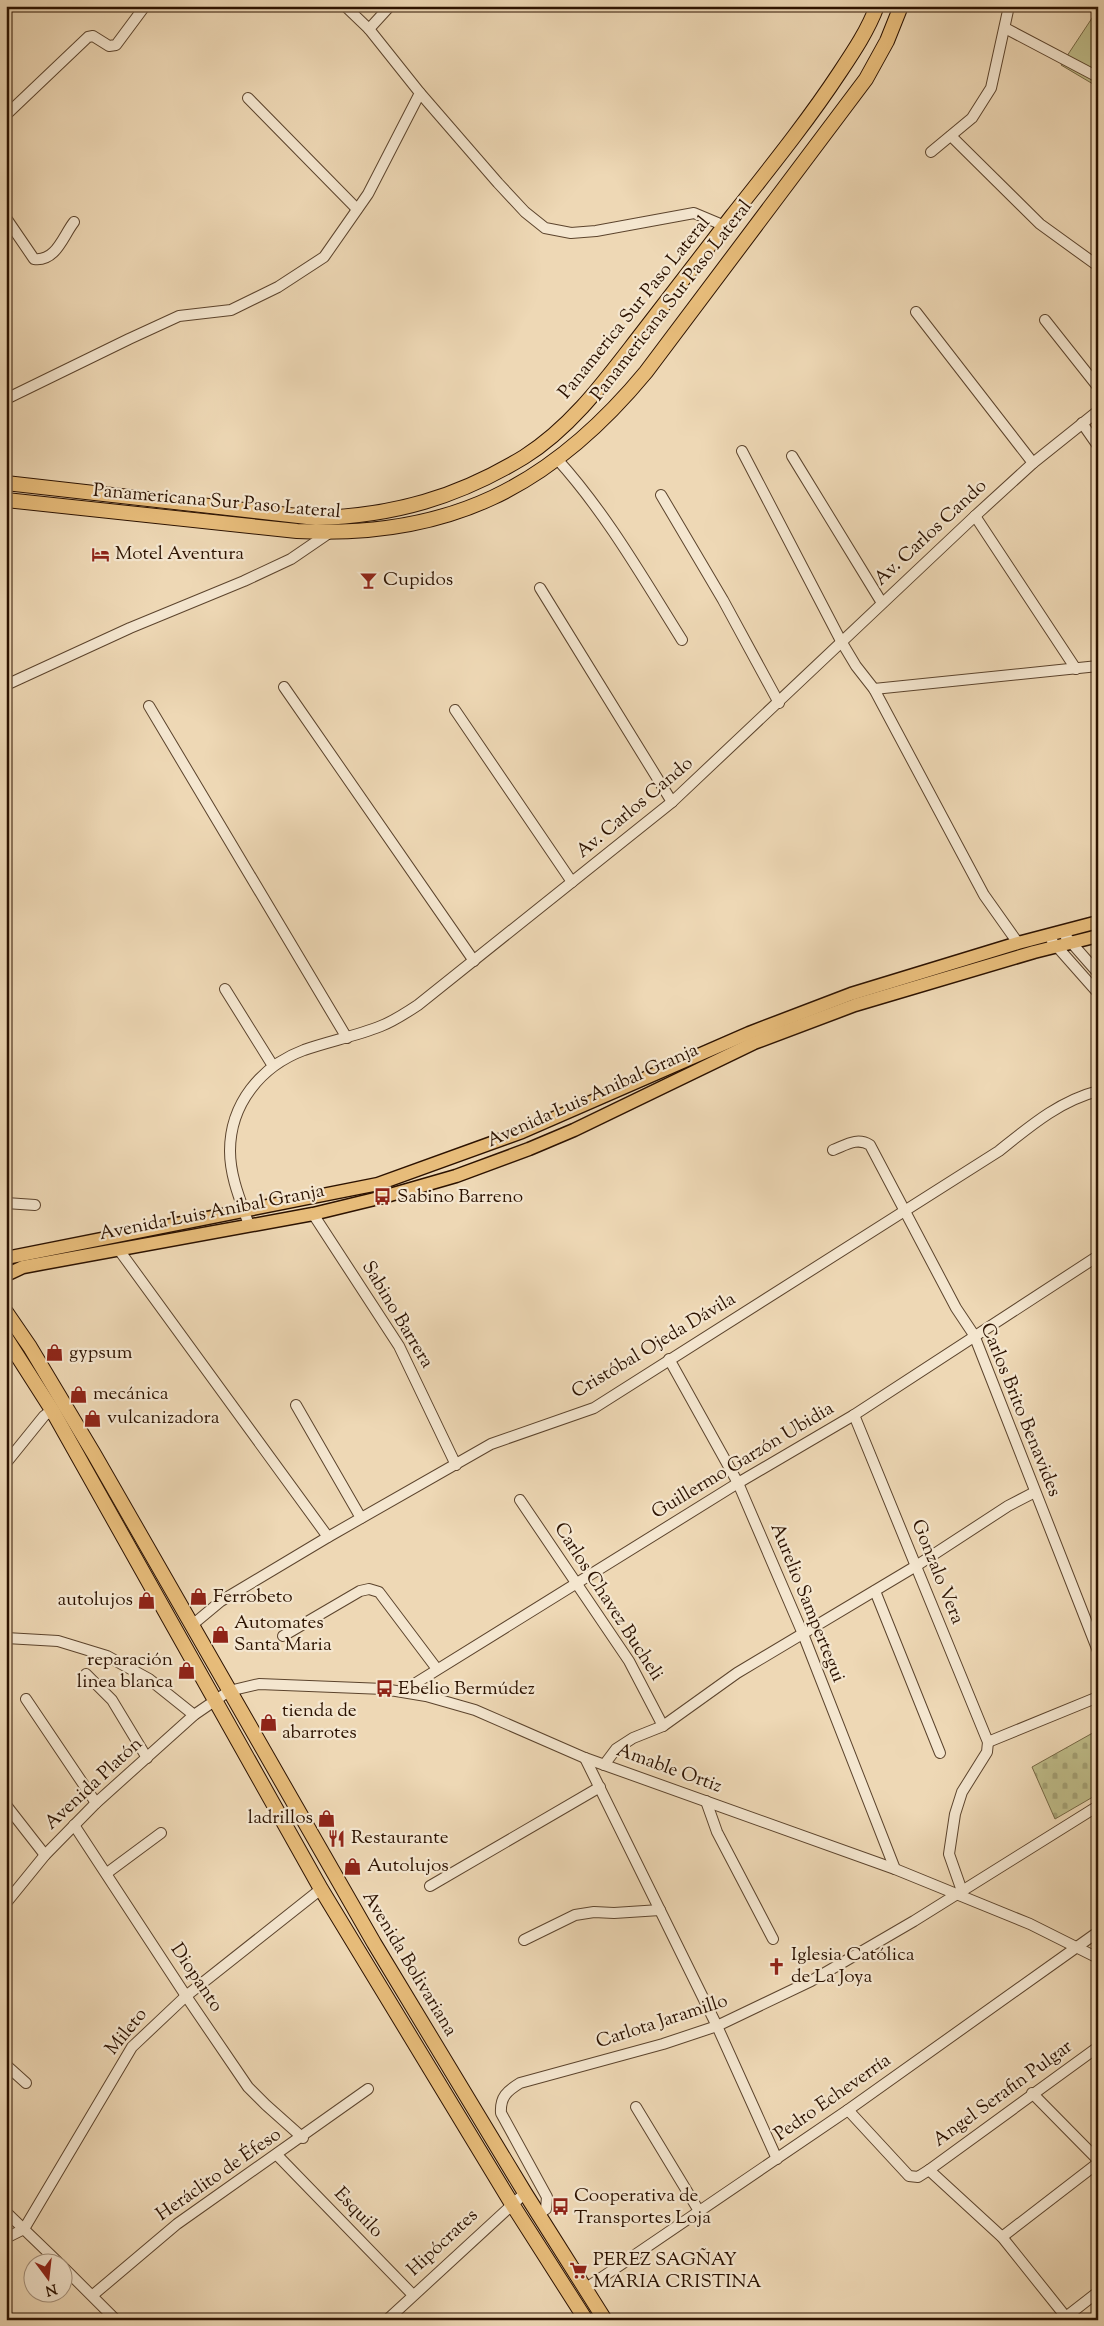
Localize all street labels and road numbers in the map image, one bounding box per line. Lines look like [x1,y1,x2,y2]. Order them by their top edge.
street label: Panamericana Sur Paso Lateral [585,195,759,407]
street label: Panamerica Sur Paso Lateral [553,211,717,405]
street label: Av. Carlos Cando [869,473,993,593]
street label: Panamericana Sur Paso Lateral [92,478,342,526]
street label: Av. Carlos Cando [571,751,699,865]
street label: Avenida Luis Anibal Granja [483,1037,703,1155]
street label: Avenida Luis Anibal Granja [97,1178,327,1248]
street label: Sabino Barrera [354,1256,440,1374]
street label: Cristóbal Ojeda Dávila [567,1286,741,1406]
street label: Carlos Brito Benavides [973,1319,1067,1501]
street label: Guillermo Garzón Ubidia [647,1396,840,1526]
street label: Gonzalo Vera [904,1516,970,1629]
street label: Carlos Chavez Bucheli [547,1518,669,1686]
street label: Aurelio Sampertegui [763,1519,851,1687]
street label: Avenida Platón [39,1731,149,1837]
street label: Amable Ortiz [612,1737,726,1801]
street label: Avenida Bolivariana [355,1886,463,2042]
street label: Diopanto [163,1938,229,2018]
street label: Carlota Jaramillo [593,1988,731,2056]
street label: Mileto [100,2003,154,2061]
street label: Angel Serafin Pulgar [928,2034,1078,2154]
street label: Pedro Echeverría [769,2048,897,2148]
street label: Heráclito de Éfeso [151,2122,287,2228]
street label: Esquilo [327,2182,389,2244]
street label: Hipócrates [401,2203,485,2283]

